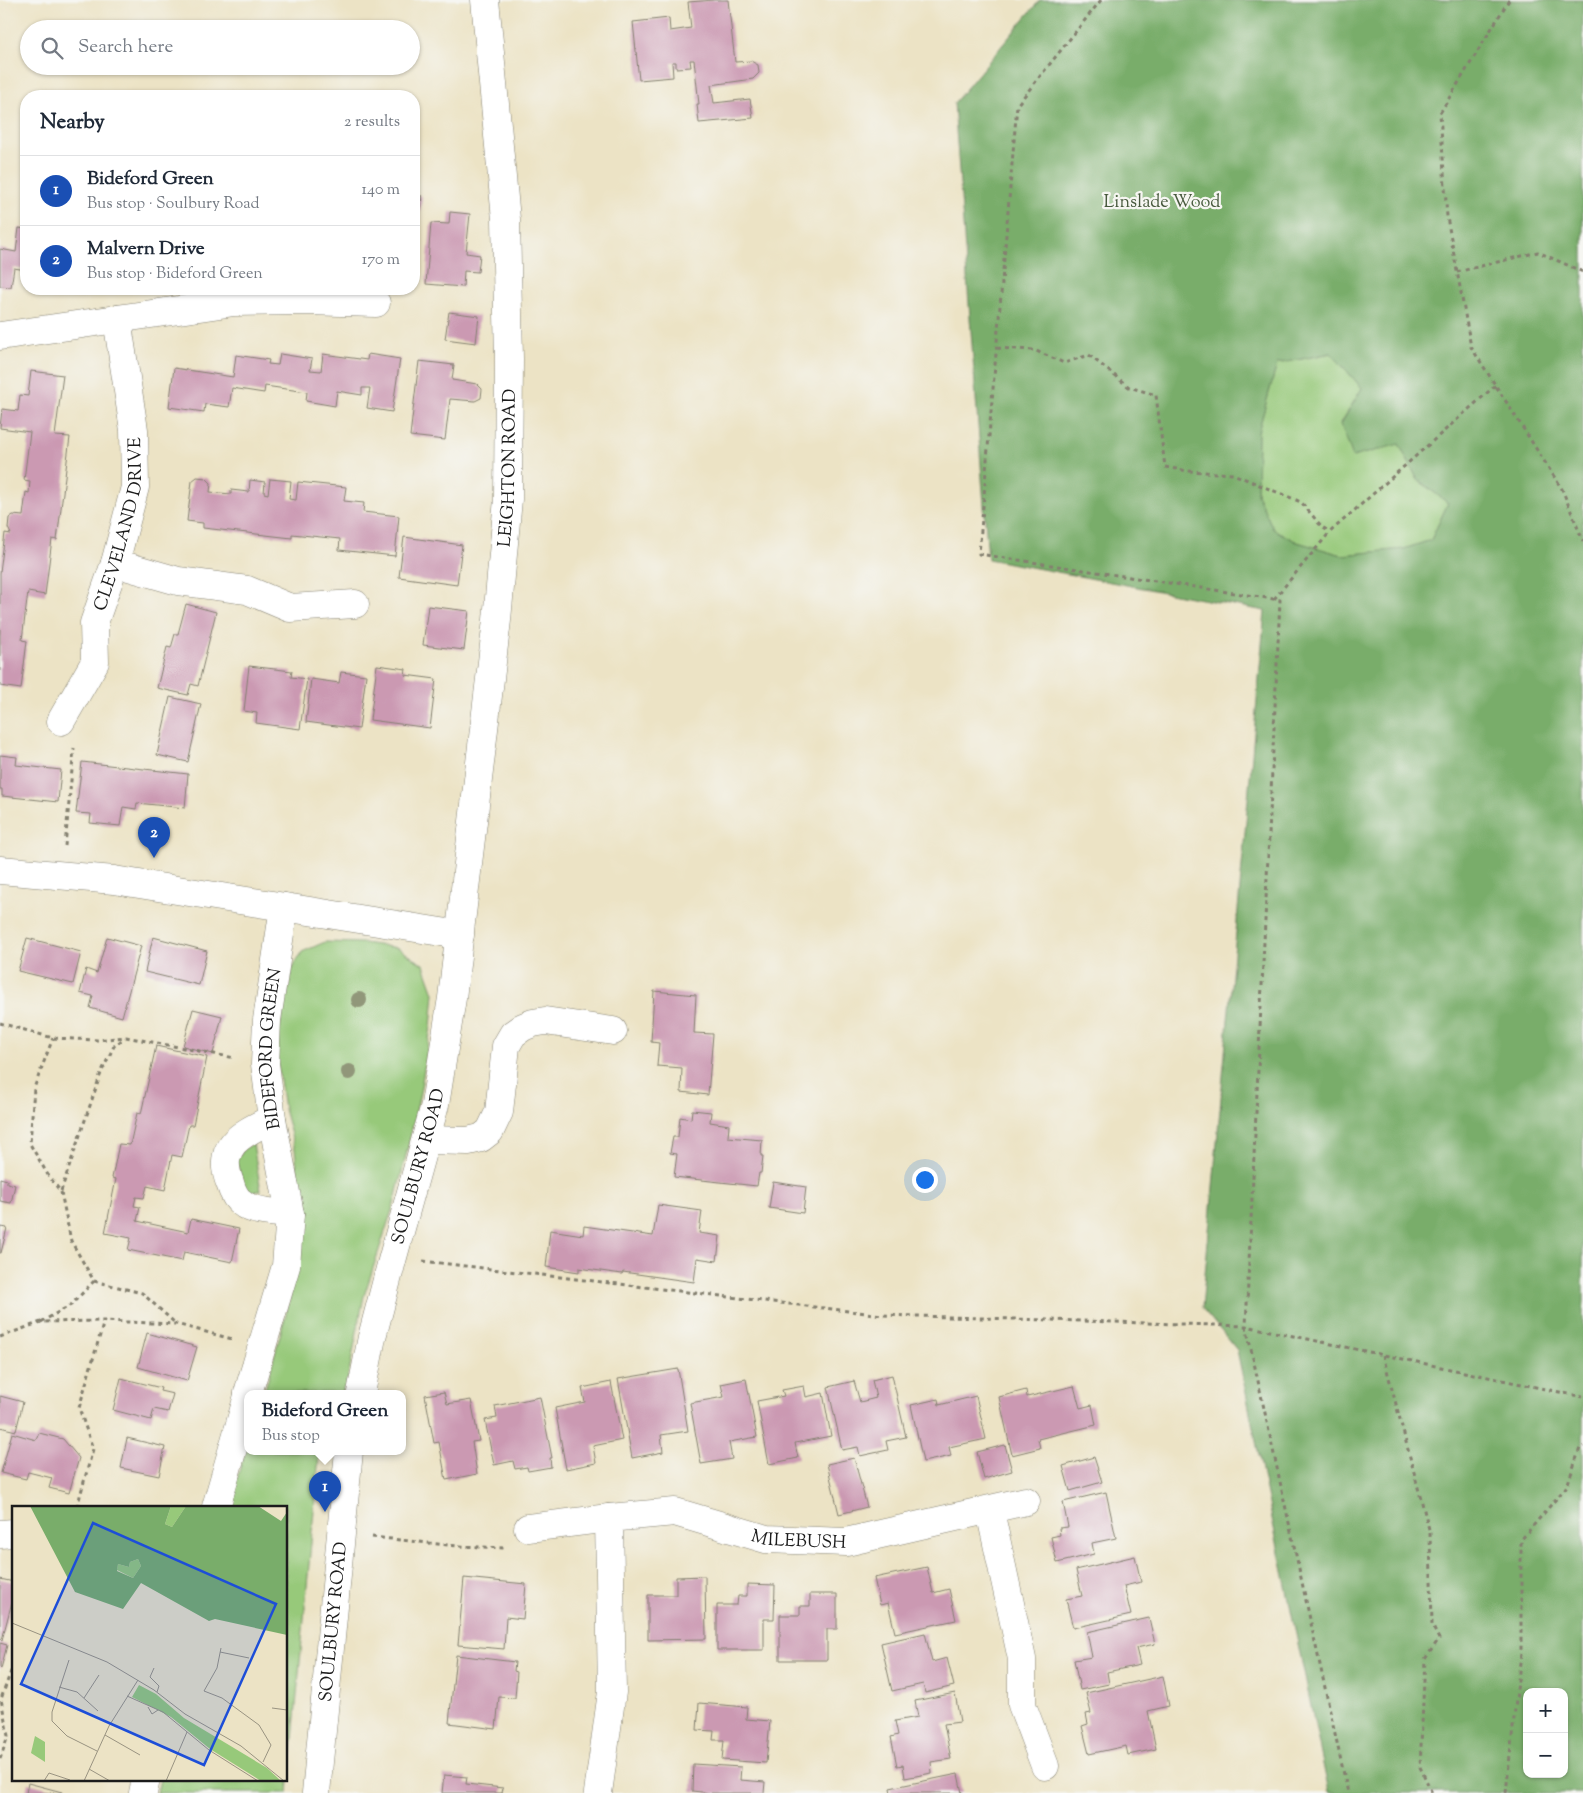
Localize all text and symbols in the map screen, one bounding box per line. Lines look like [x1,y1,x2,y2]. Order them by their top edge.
search box [20,20,420,75]
icon: search [38,34,66,62]
text: Search here [78,34,173,61]
text: Nearby [40,108,105,138]
text: 2 results [344,111,400,134]
text: Bideford Green [87,166,214,193]
text: 1 [53,179,59,202]
text: 140 m [362,179,400,202]
park label: Linslade Wood [1103,190,1221,216]
text: Bus stop · Soulbury Road [87,193,259,216]
text: Malvern Drive [87,236,205,263]
text: 2 [52,249,60,272]
text: 170 m [362,249,400,272]
text: Bus stop · Bideford Green [87,263,263,286]
street label: LEIGHTON ROAD [493,389,524,548]
street label: CLEVELAND DRIVE [88,437,151,615]
pin: 2 [138,817,170,858]
street label: BIDEFORD GREEN [254,967,290,1132]
street label: SOULBURY ROAD [386,1087,452,1248]
your location [912,1167,938,1193]
popup [244,1390,406,1455]
text: Bideford Green [262,1398,388,1425]
text: Bus stop [262,1425,320,1448]
pin: 1 [309,1471,341,1512]
inset map [12,1506,288,1780]
street label: MILEBUSH [748,1524,847,1557]
street label: SOULBURY ROAD [314,1541,355,1703]
map controls [1523,1688,1568,1778]
button: + [1523,1688,1568,1733]
button: − [1523,1733,1568,1778]

